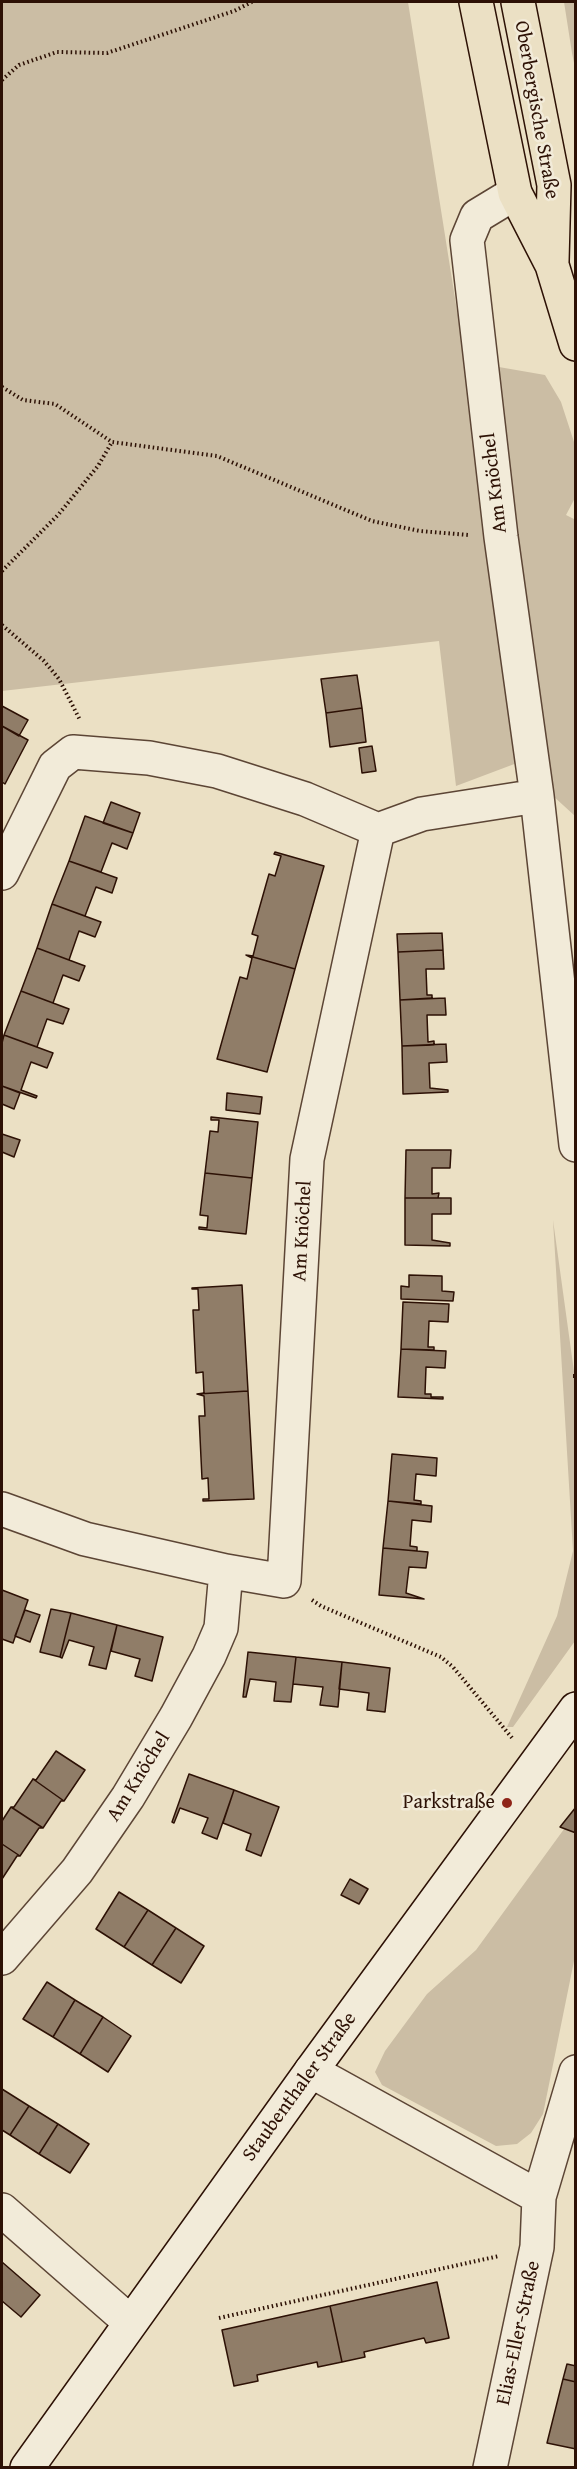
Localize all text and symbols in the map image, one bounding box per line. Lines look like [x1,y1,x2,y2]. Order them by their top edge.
street label: Oberbergische Straße [508,19,564,201]
street label: Am Knöchel [477,431,513,535]
street label: Am Knöchel [288,1180,318,1282]
street label: Am Knöchel [102,1728,176,1826]
place label: Parkstraße [403,1791,495,1815]
marker: Parkstraße [500,1796,514,1810]
street label: Staubenthaler Straße [238,2008,362,2166]
street label: Elias-Eller-Straße [492,2259,546,2407]

